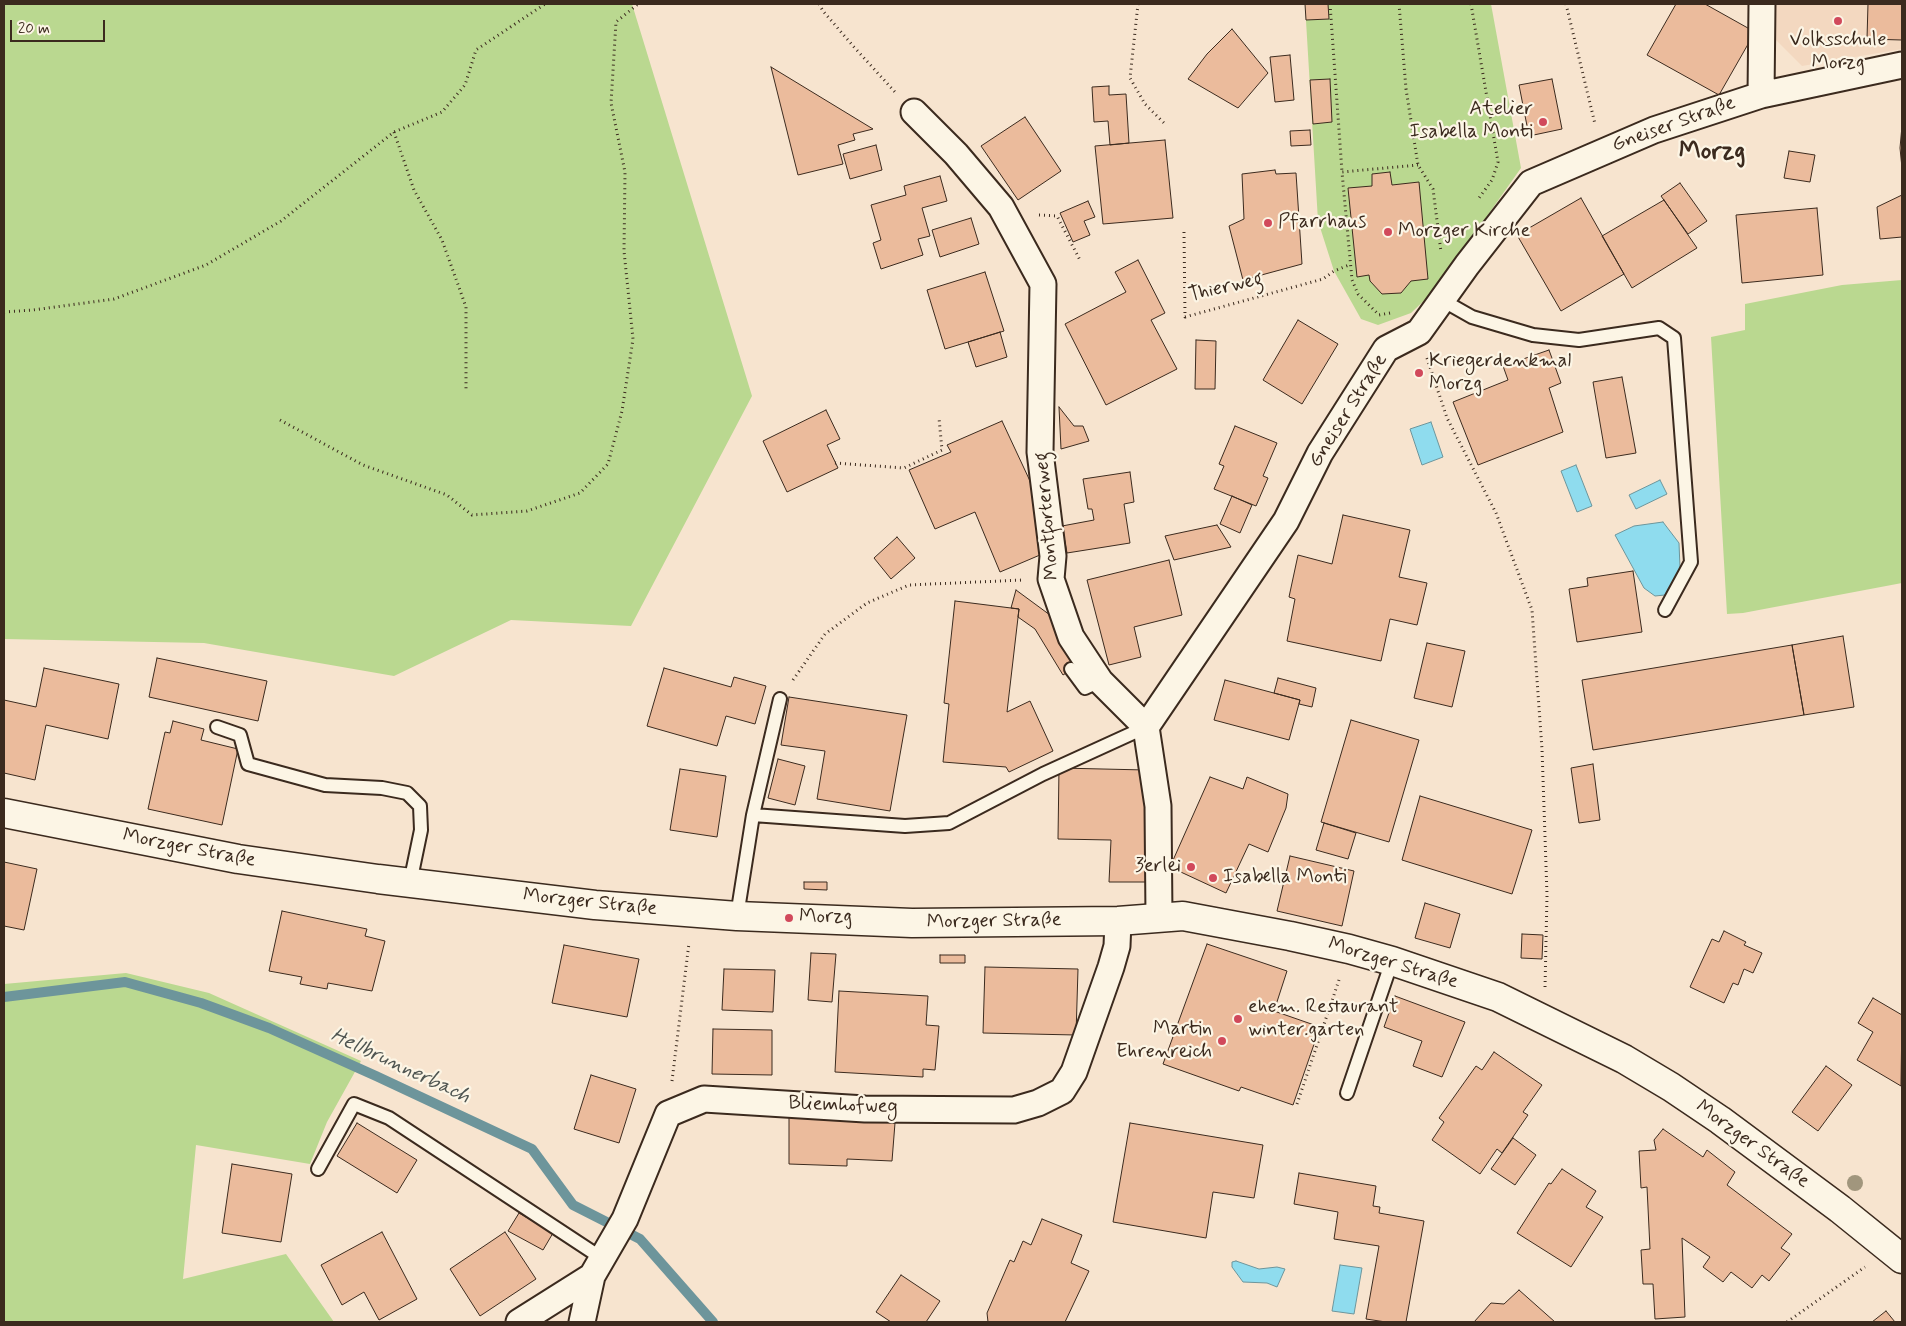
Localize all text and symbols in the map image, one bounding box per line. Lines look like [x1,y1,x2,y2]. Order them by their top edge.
scale bar [12,10,108,42]
marker: Volksschule Morzg [1832,15,1844,27]
text: 20 m [18,19,50,39]
place label: Volksschule Morzg [1790,29,1886,76]
street label: Gneiser Straße [1609,92,1739,158]
place label: Atelier Isabella Monti [1409,98,1533,145]
marker: Atelier Isabella Monti [1537,116,1549,128]
district label: Morzg [1679,138,1745,168]
place label: Pfarrhaus [1278,211,1366,235]
marker: Pfarrhaus [1262,217,1274,229]
place label: Morzger Kirche [1398,220,1530,244]
marker: Morzger Kirche [1382,226,1394,238]
street label: Thierweg [1186,268,1266,308]
street label: Gneiser Straße [1304,350,1394,472]
place label: Kriegerdenkmal Morzg [1429,350,1571,397]
marker: Kriegerdenkmal Morzg [1413,367,1425,379]
street label: Montforterweg [1030,451,1066,581]
street label: Morzger Straße [121,824,257,874]
place label: 3erlei [1135,855,1181,879]
marker: 3erlei [1185,861,1197,873]
place label: Isabella Monti [1223,866,1347,890]
marker: Isabella Monti [1207,872,1219,884]
street label: Morzger Straße [522,884,658,922]
place label: Morzg [799,906,852,930]
street label: Morzger Straße [926,909,1062,935]
marker: Morzg [783,912,795,924]
street label: Morzger Straße [1325,933,1461,995]
place label: ehem. Restaurant winter.garten [1248,996,1398,1043]
marker: ehem. Restaurant winter.garten [1232,1013,1244,1025]
place label: Martin Ehrenreich [1116,1018,1212,1065]
water label: Hellbrunnerbach [326,1024,474,1110]
marker: Martin Ehrenreich [1216,1035,1228,1047]
street label: Bliemhofweg [788,1092,898,1120]
street label: Morzger Straße [1690,1096,1814,1194]

